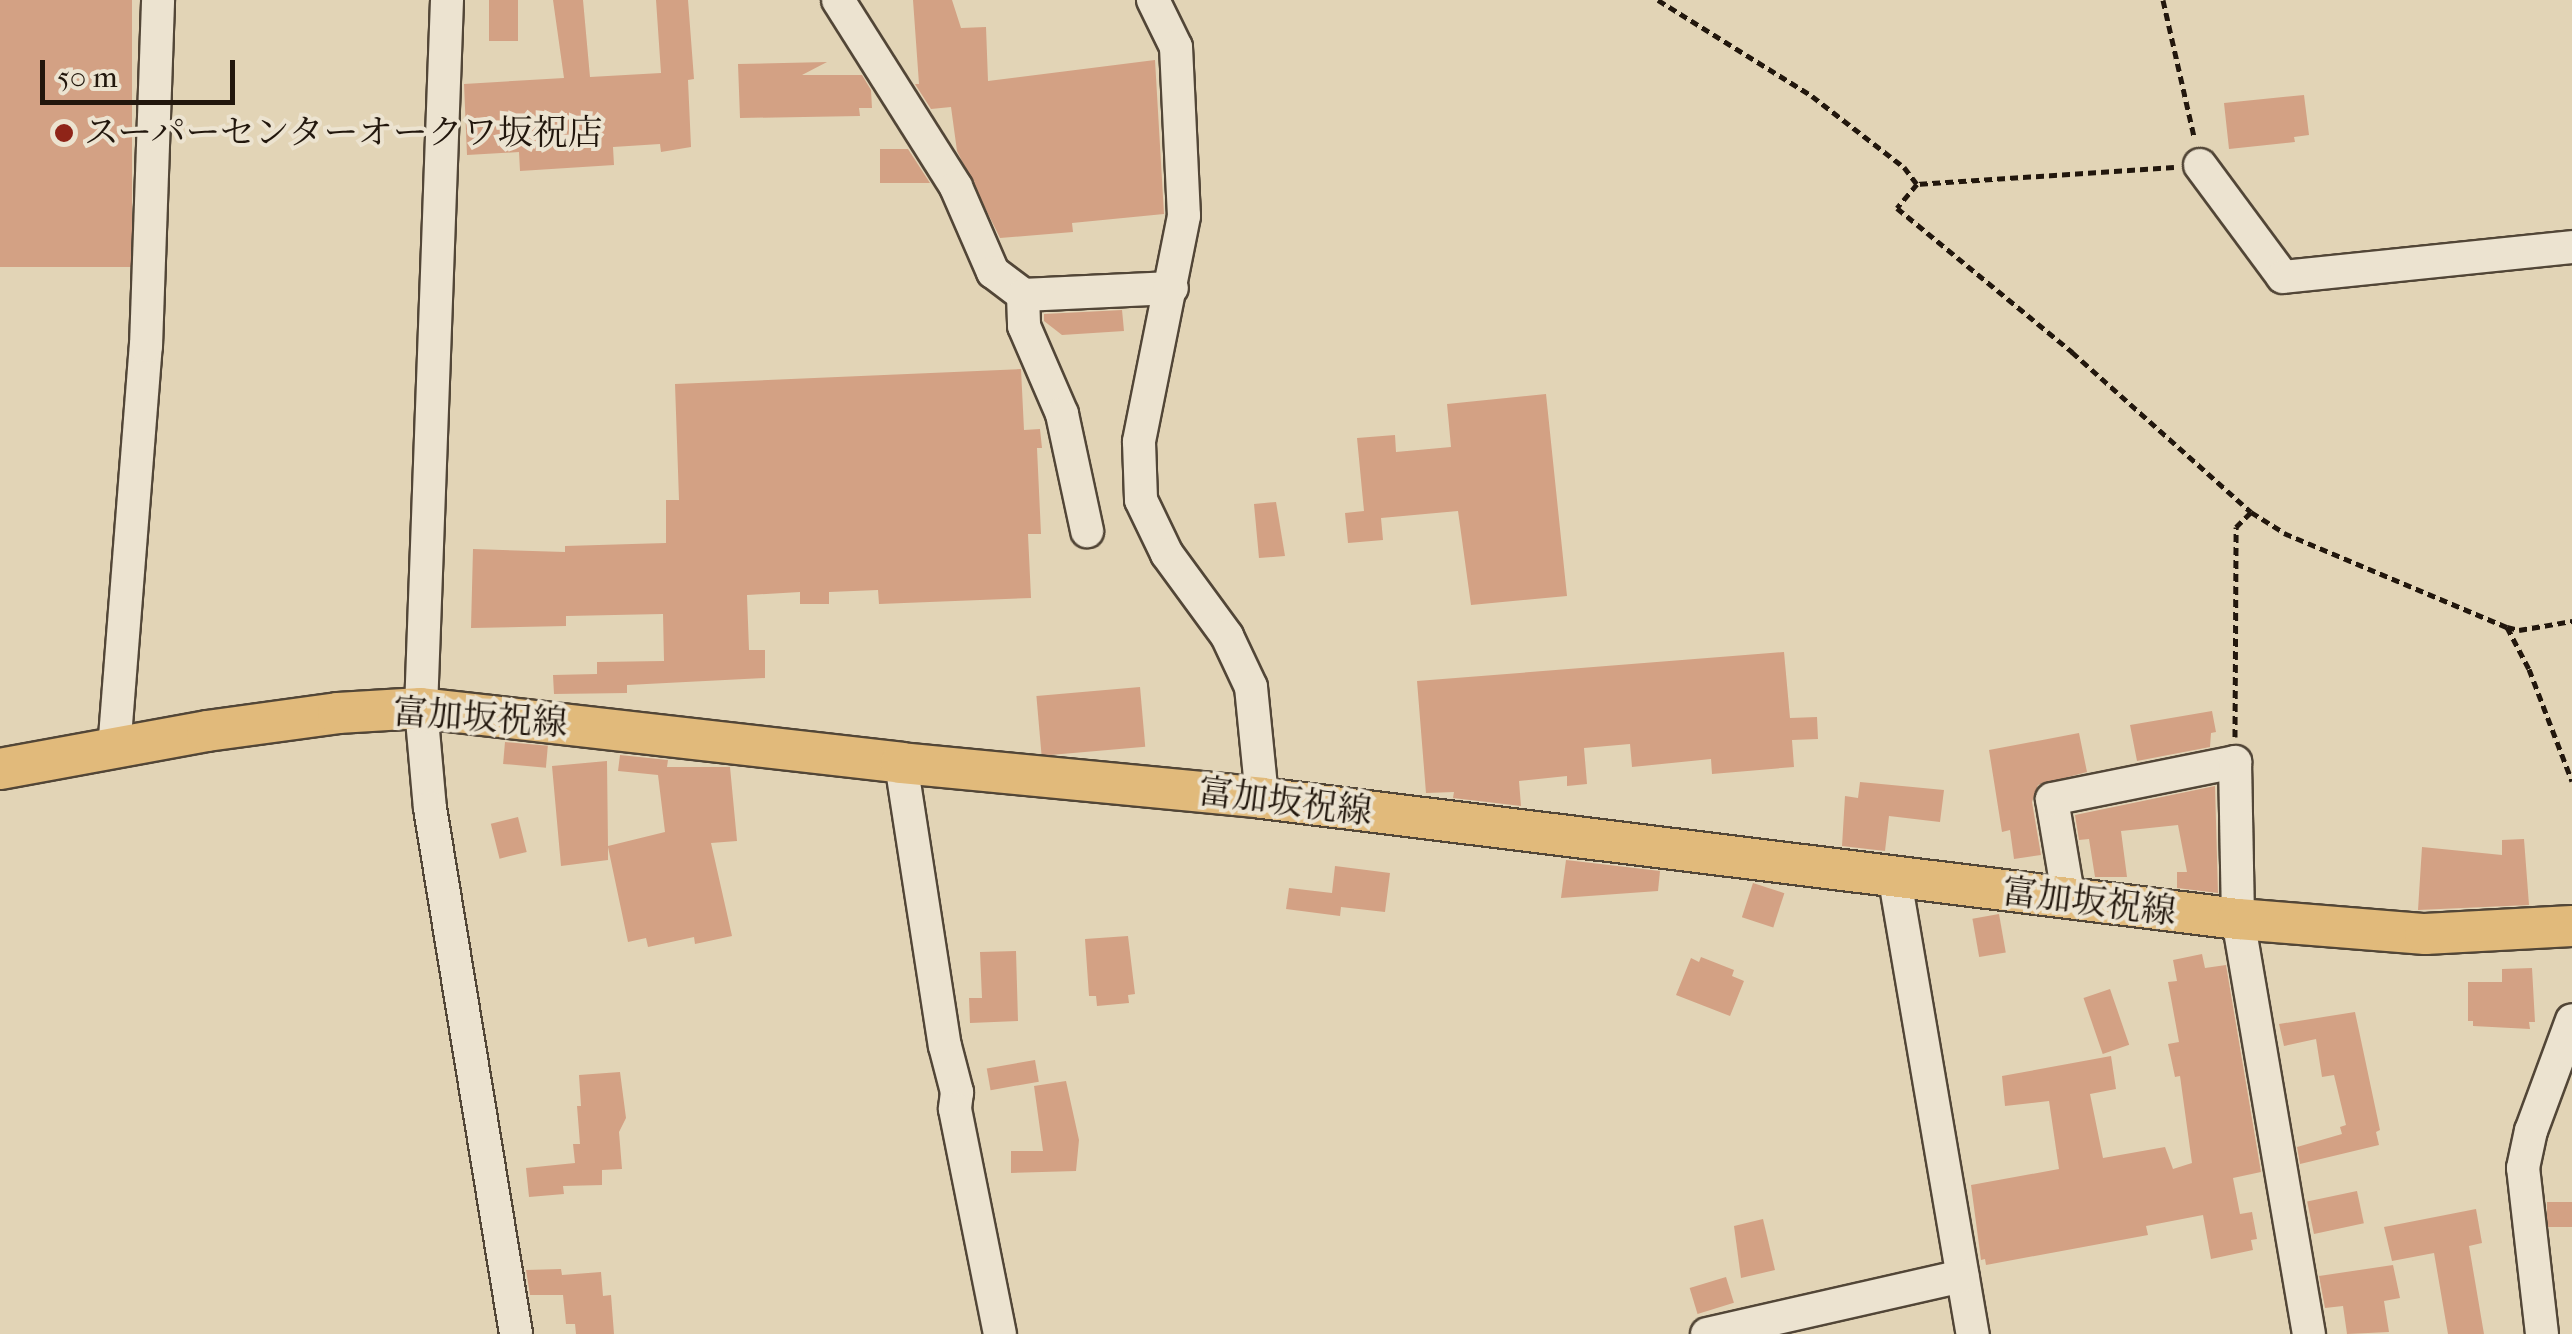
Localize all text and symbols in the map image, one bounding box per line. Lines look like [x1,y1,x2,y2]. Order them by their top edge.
scale bar [45,40,240,102]
text: 50 m [57,60,118,95]
place label: スーパーセンターオークワ坂祝店 [84,112,607,154]
marker: スーパーセンターオークワ坂祝店 [53,122,75,144]
street label: 富加坂祝線 [391,691,569,745]
street label: 富加坂祝線 [1196,770,1374,834]
street label: 富加坂祝線 [2000,870,2178,934]

